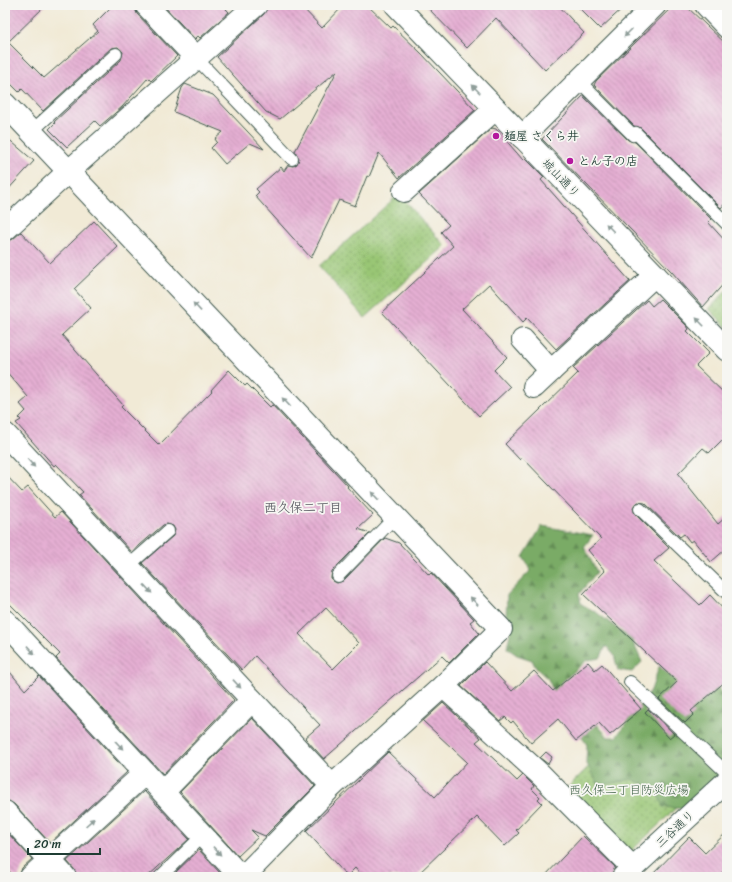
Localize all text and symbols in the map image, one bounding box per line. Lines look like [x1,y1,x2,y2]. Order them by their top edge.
one-way arrow [623,28,633,37]
one-way arrow [471,84,481,94]
place label: 麺屋 さくら井 [504,125,579,147]
marker: 麺屋 さくら井 [491,131,501,141]
place label: とん子の店 [578,150,638,172]
street label: 城山通り [536,153,586,203]
marker: とん子の店 [565,156,575,166]
one-way arrow [605,223,615,233]
one-way arrow [192,302,202,312]
one-way arrow [695,317,705,327]
one-way arrow [282,396,291,407]
one-way arrow [27,457,36,468]
one-way arrow [371,491,380,501]
district label: 西久保二丁目 [264,496,342,519]
one-way arrow [143,584,153,594]
one-way arrow [469,596,479,606]
one-way arrow [27,645,36,655]
one-way arrow [232,679,242,689]
one-way arrow [115,740,124,751]
park label: 西久保二丁目防災広場 [569,779,689,801]
street label: 三谷通り [650,805,700,853]
one-way arrow [86,818,95,827]
scale bar [28,830,100,856]
text: 20 m [34,833,61,855]
one-way arrow [212,847,221,856]

